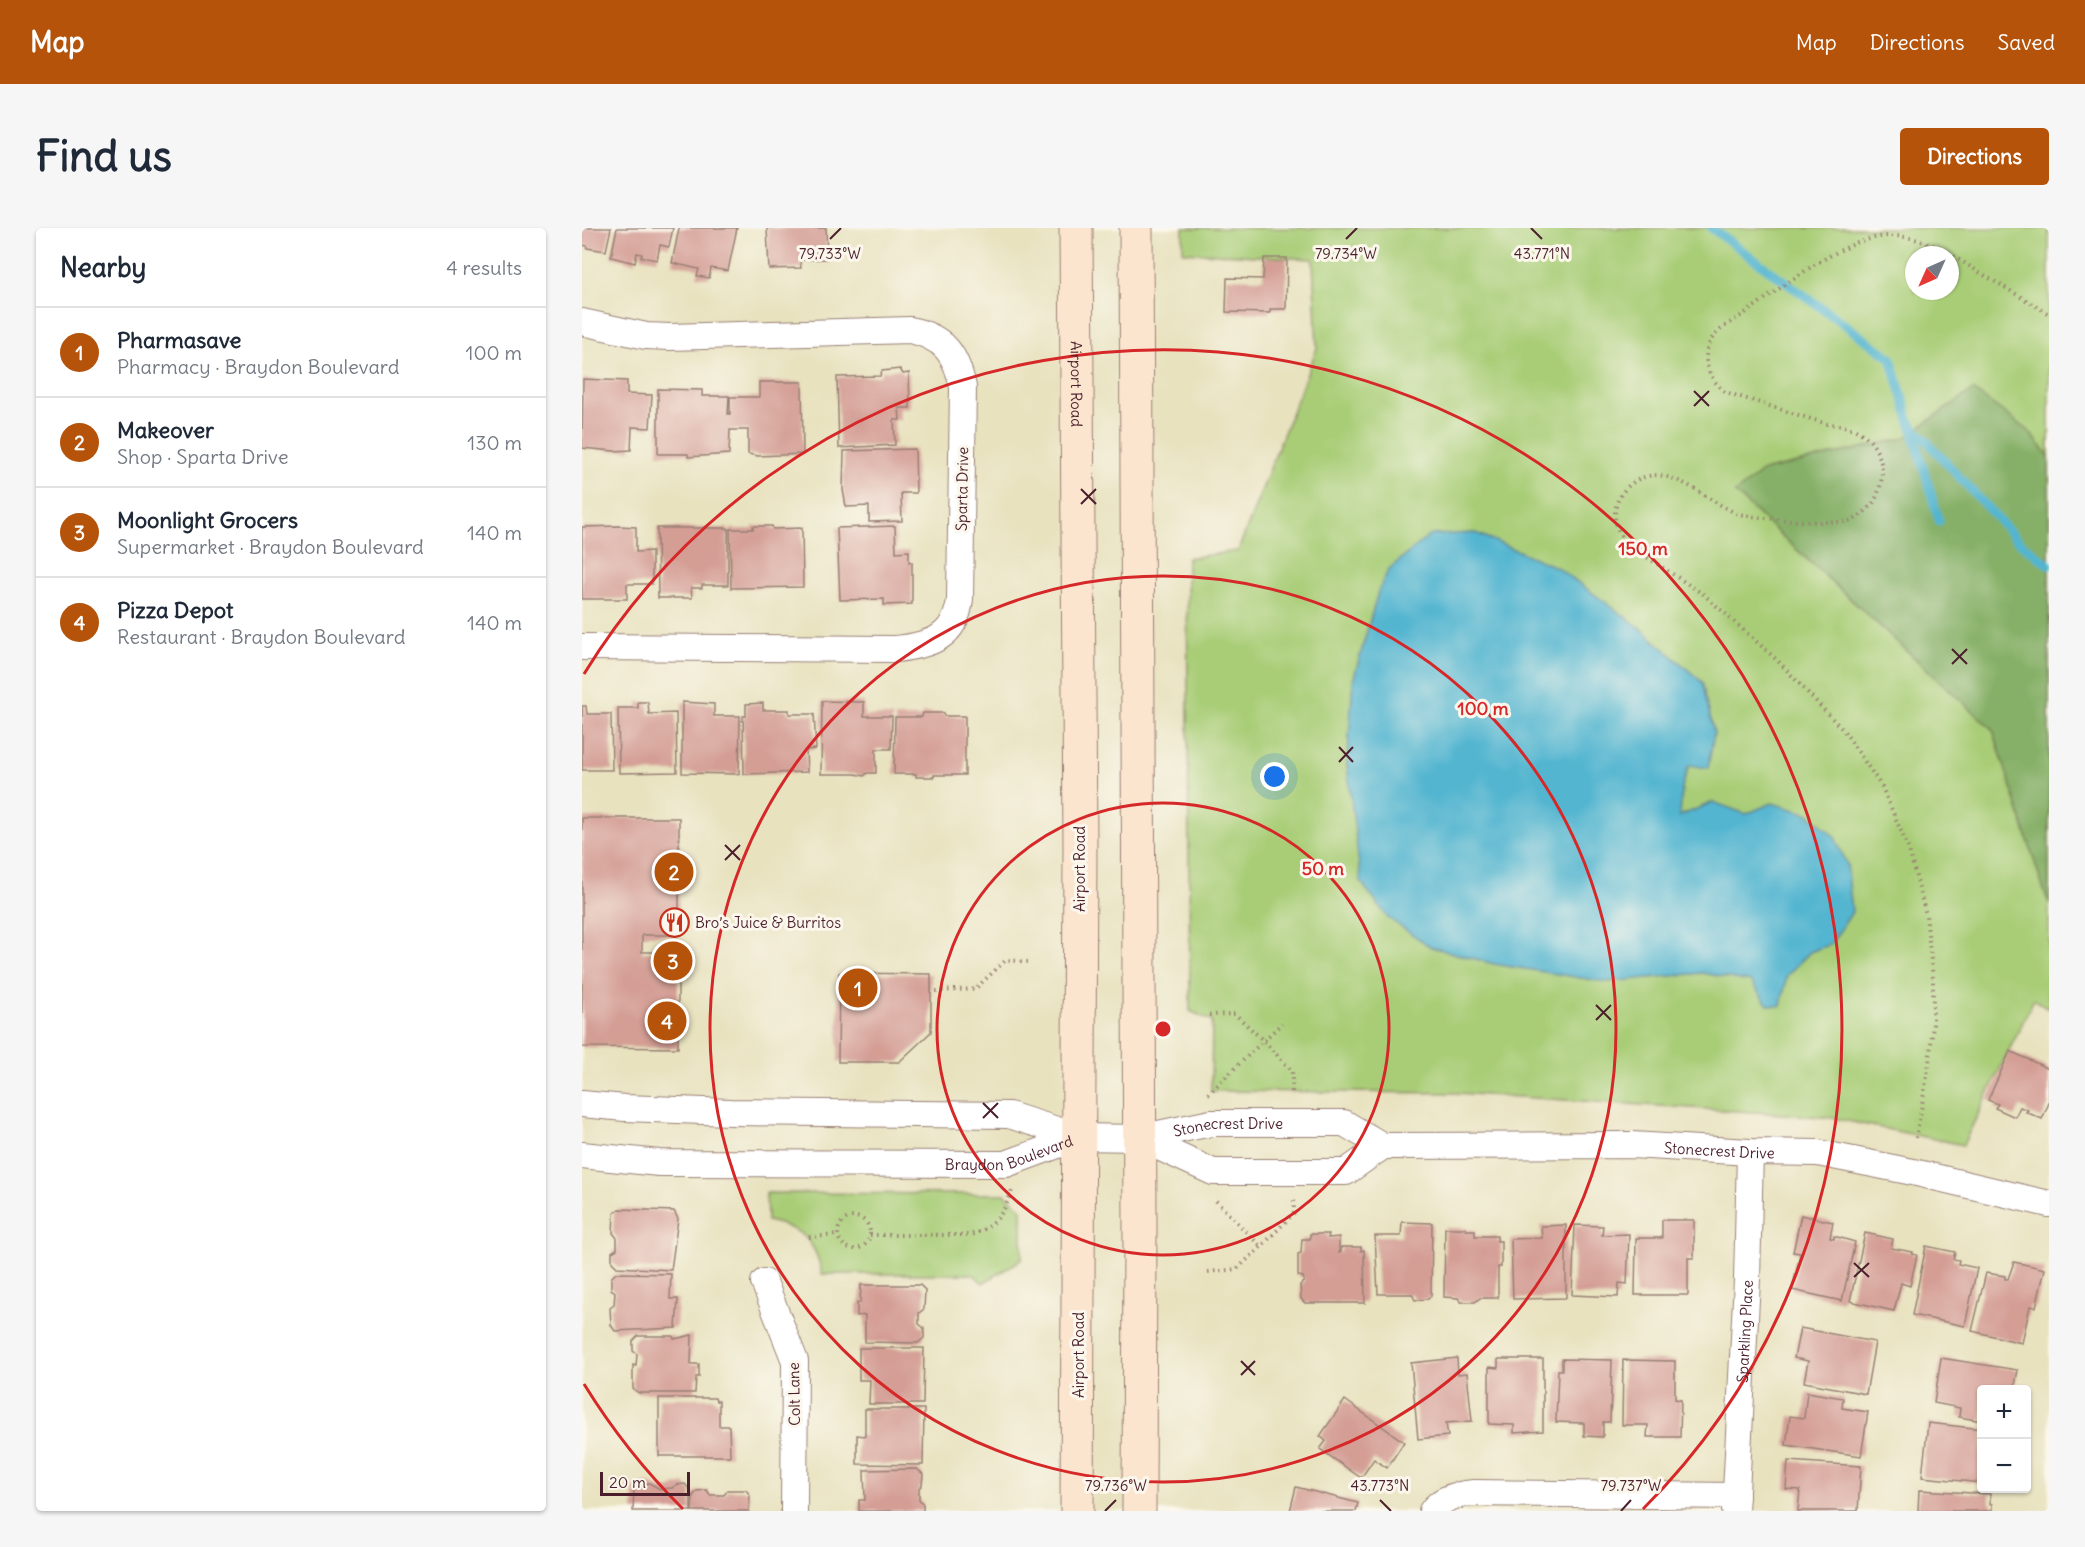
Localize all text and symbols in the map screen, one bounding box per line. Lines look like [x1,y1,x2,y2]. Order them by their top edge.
text: Map [30,24,84,60]
text: Map [1796,29,1837,56]
text: Directions [1870,29,1964,56]
text: Saved [1997,29,2055,56]
button: Directions [1900,128,2049,185]
text: Find us [36,130,172,182]
text: 79.733°W [799,244,861,263]
text: 79.734°W [1315,244,1377,263]
text: 43.771°N [1514,244,1570,263]
north arrow [1905,246,1959,300]
text: Nearby [60,251,146,284]
text: 4 results [446,255,522,280]
text: Pharmasave [117,326,241,354]
text: 1 [76,340,83,365]
text: 100 m [465,340,522,365]
street label: Airport Road [1067,341,1087,427]
text: Pharmacy · Braydon Boulevard [117,354,400,379]
text: Makeover [117,416,214,444]
text: 2 [74,430,85,455]
text: 130 m [467,430,522,455]
text: Shop · Sparta Drive [117,444,289,469]
street label: Sparta Drive [952,447,972,531]
text: Moonlight Grocers [117,506,298,534]
text: 3 [74,520,85,545]
text: 140 m [467,520,522,545]
text: Supermarket · Braydon Boulevard [117,534,424,559]
text: 150 m [1618,537,1668,560]
text: Pizza Depot [117,596,233,624]
text: 4 [74,610,85,635]
text: 140 m [467,610,522,635]
text: Restaurant · Braydon Boulevard [117,624,405,649]
text: 100 m [1458,697,1509,720]
your location [1260,762,1289,791]
street label: Airport Road [1070,826,1089,912]
pin: 2 [654,850,694,894]
text: 50 m [1302,857,1344,880]
restaurant icon: Bro’s Juice & Burritos [658,906,690,938]
place label: Bro’s Juice & Burritos [695,913,841,932]
pin: 3 [654,938,692,984]
pin: 1 [838,966,878,1011]
pin: 4 [648,998,686,1044]
centre of rings [1153,1019,1173,1039]
street label: Stonecrest Drive [1171,1114,1283,1140]
street label: Braydon Boulevard [945,1131,1075,1174]
street label: Stonecrest Drive [1664,1137,1775,1162]
street label: Sparkling Place [1732,1279,1756,1383]
street label: Airport Road [1069,1312,1088,1398]
street label: Colt Lane [784,1362,804,1426]
map controls [1977,1385,2031,1493]
button: + [1977,1385,2031,1439]
button: − [1977,1439,2031,1493]
scale bar [600,1469,690,1496]
text: 20 m [609,1472,646,1492]
text: 79.736°W [1085,1476,1147,1495]
text: 43.773°N [1351,1476,1409,1495]
text: 79.737°W [1601,1476,1662,1495]

